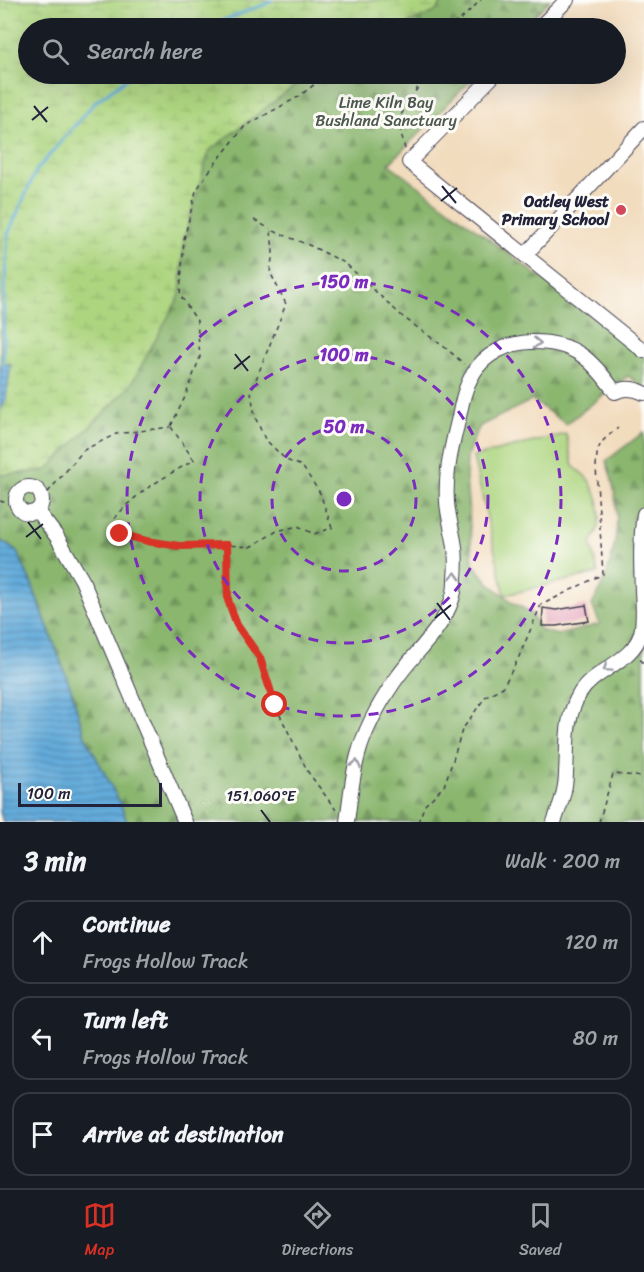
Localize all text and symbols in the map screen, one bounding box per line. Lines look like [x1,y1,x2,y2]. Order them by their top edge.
search box [18,18,626,84]
text: Search here [87,32,203,71]
icon: search [39,35,72,68]
park label: Lime Kiln Bay Bushland Sanctuary [315,88,457,135]
place label: Oatley West Primary School [502,187,610,234]
marker: Oatley West Primary School [614,203,628,217]
text: 150 m [320,266,368,298]
one-way arrow [533,337,542,349]
text: 100 m [320,339,369,371]
text: 50 m [324,411,365,443]
centre of rings [334,489,354,509]
route end [106,520,132,546]
one-way arrow [449,572,461,581]
one-way arrow [602,661,613,672]
route start [261,691,287,717]
one-way arrow [349,760,362,770]
text: 100 m [27,779,71,808]
scale bar [18,780,162,808]
text: 151.060°E [227,783,297,809]
text: 3 min [24,838,86,884]
text: Walk · 200 m [505,844,620,879]
text: Continue [83,905,171,944]
text: 120 m [565,925,618,960]
icon: ahead [26,926,59,959]
text: Frogs Hollow Track [83,944,249,979]
text: Turn left [83,1001,168,1040]
text: 80 m [573,1021,618,1056]
icon: left [26,1022,59,1055]
text: Frogs Hollow Track [83,1040,249,1075]
text: Arrive at destination [83,1115,284,1154]
icon: arrive [26,1118,59,1151]
tab: Map [83,1199,116,1264]
tab: Directions [282,1199,353,1264]
tab: Saved [519,1199,561,1264]

